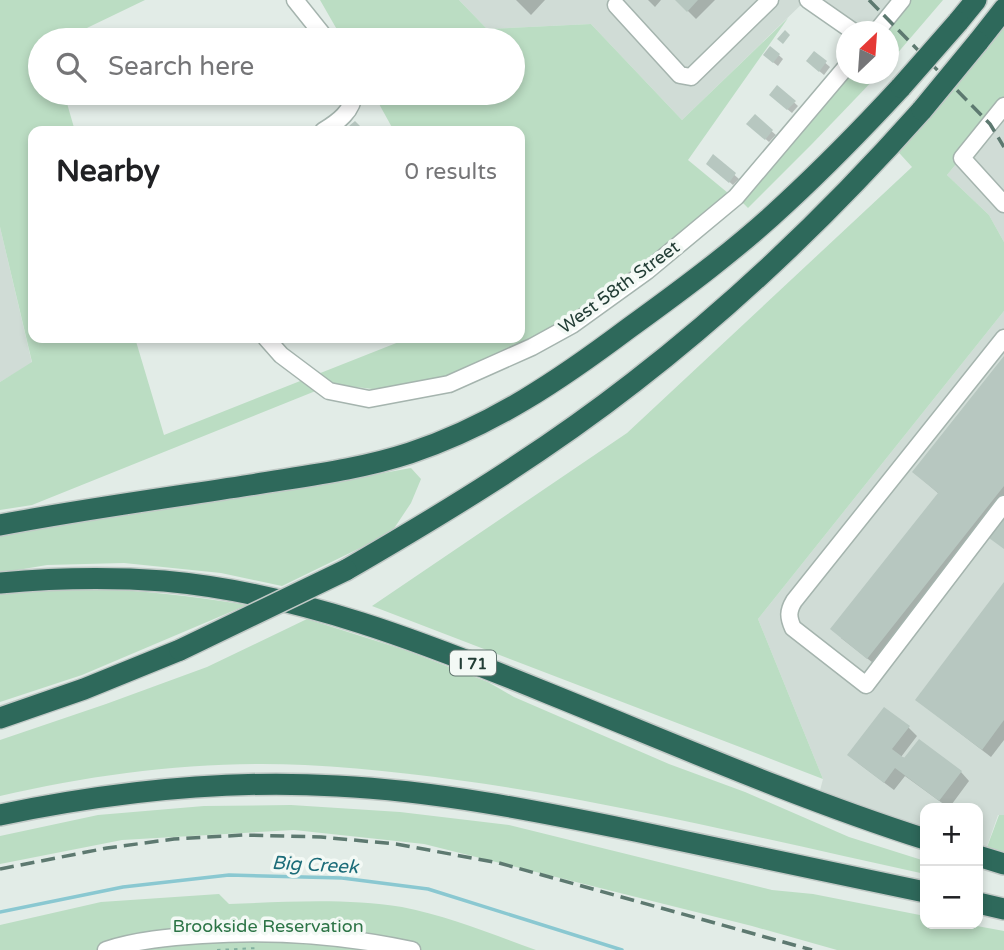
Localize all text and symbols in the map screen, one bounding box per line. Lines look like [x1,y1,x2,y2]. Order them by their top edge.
north arrow [836,21,899,84]
search box [28,28,525,105]
icon: search [52,48,90,86]
text: Search here [108,51,254,82]
text: Nearby [56,153,160,190]
text: 0 results [404,158,497,186]
street label: West 58th Street [554,236,684,338]
road number: I 71 [450,650,496,676]
map controls [920,803,983,929]
button: + [920,803,983,866]
water label: Big Creek [271,852,360,878]
button: − [920,866,983,929]
park label: Brookside Reservation [172,915,364,937]

